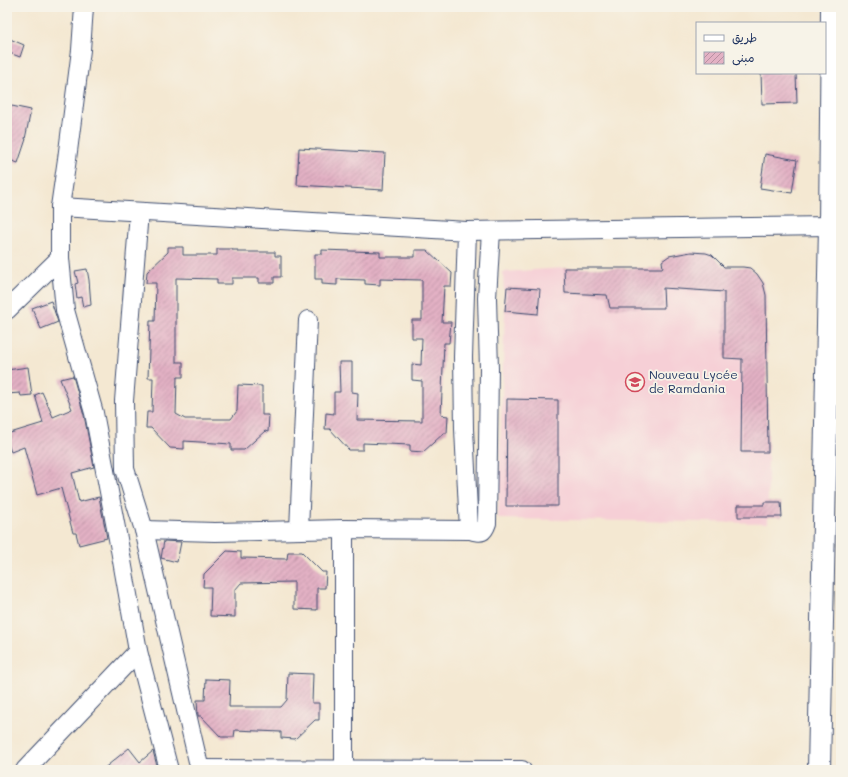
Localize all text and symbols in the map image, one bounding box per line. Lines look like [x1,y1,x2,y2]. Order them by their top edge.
legend [696,22,826,74]
text: طريق [732,29,757,45]
text: مبنى [732,49,755,66]
place label: Nouveau Lycée de Ramdania [649,366,738,396]
school or university icon: Nouveau Lycée de Ramdania [624,371,646,393]

